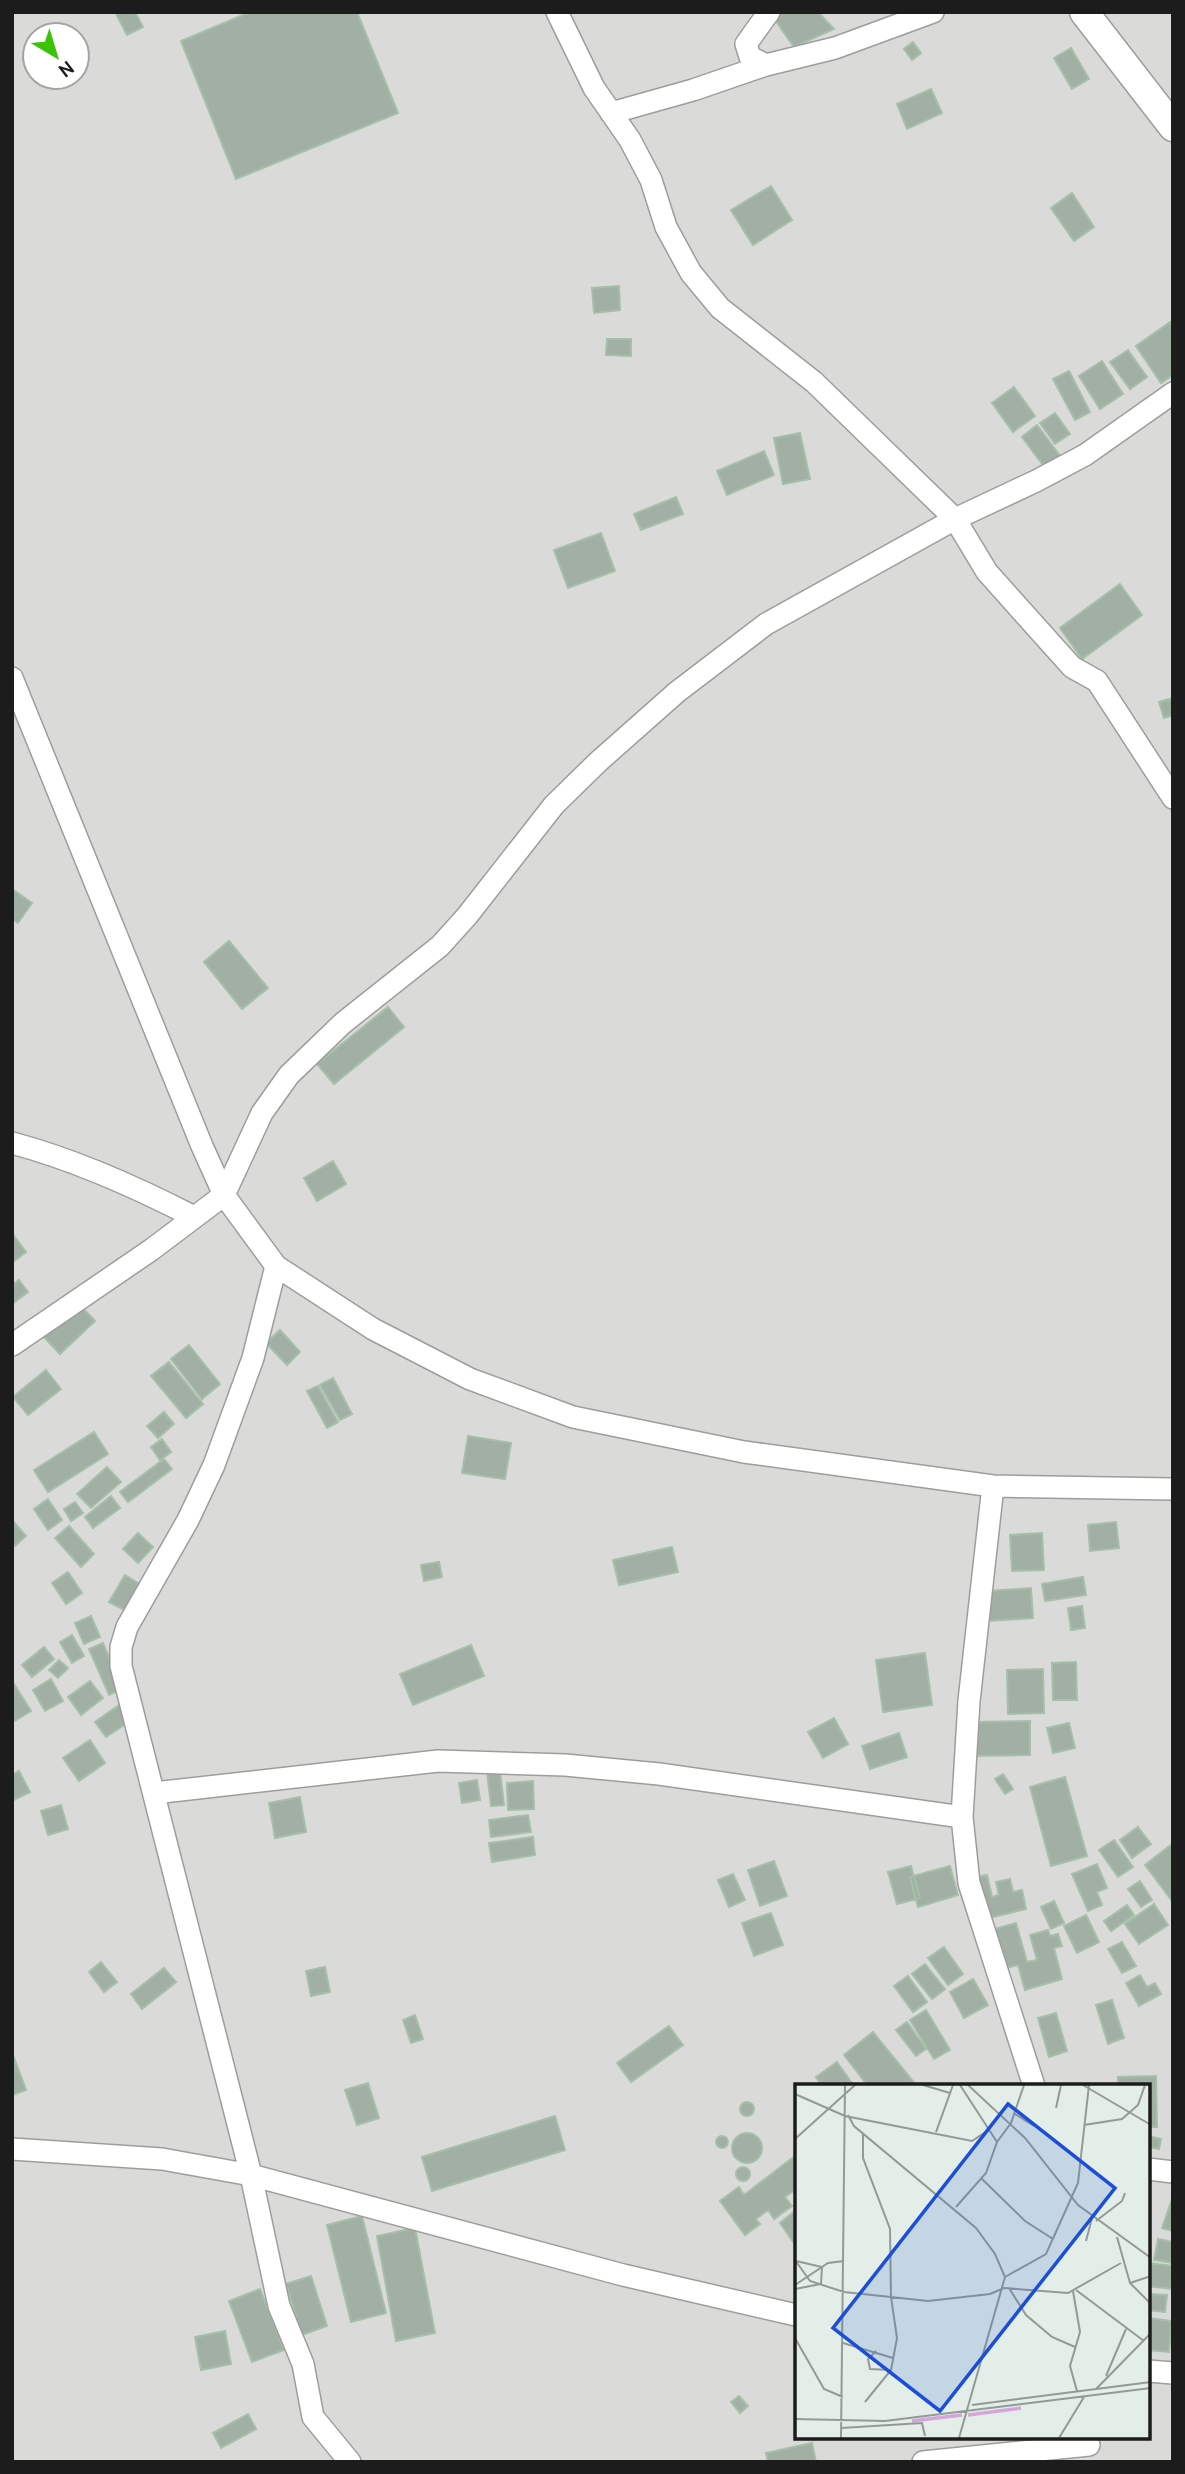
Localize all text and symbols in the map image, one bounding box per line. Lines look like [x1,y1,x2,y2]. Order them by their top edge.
north arrow [21,21,91,91]
text: N [54,56,79,82]
inset map [795,2084,1150,2439]

